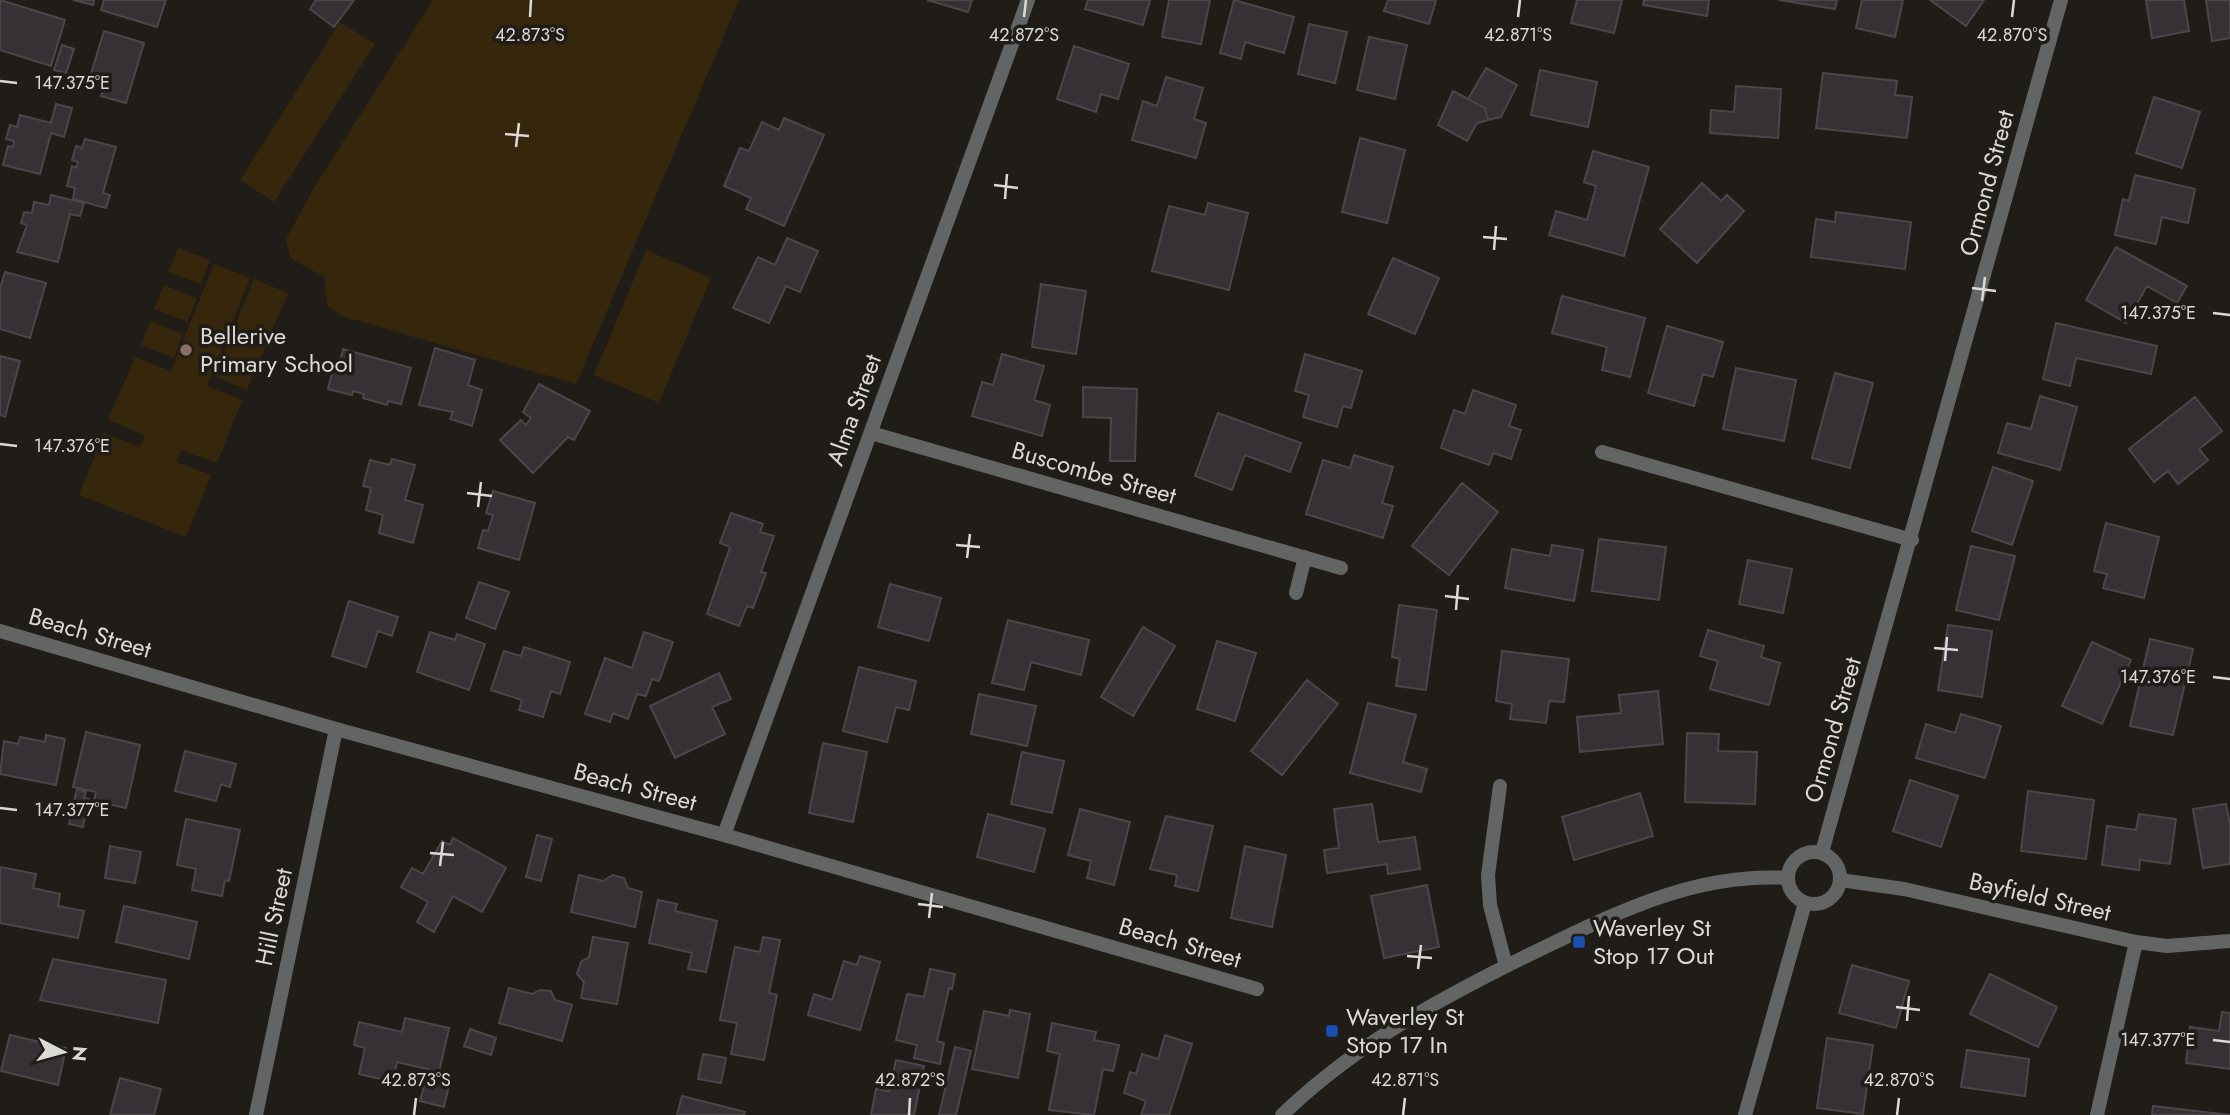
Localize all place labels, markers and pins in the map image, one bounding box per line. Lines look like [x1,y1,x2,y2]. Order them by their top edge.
place label: Bellerive Primary School [200,318,353,381]
marker: Bellerive Primary School [178,342,194,358]
place label: Waverley St Stop 17 Out [1593,910,1714,973]
marker: Waverley St Stop 17 Out [1571,934,1587,950]
place label: Waverley St Stop 17 In [1346,999,1464,1062]
marker: Waverley St Stop 17 In [1324,1023,1340,1039]

